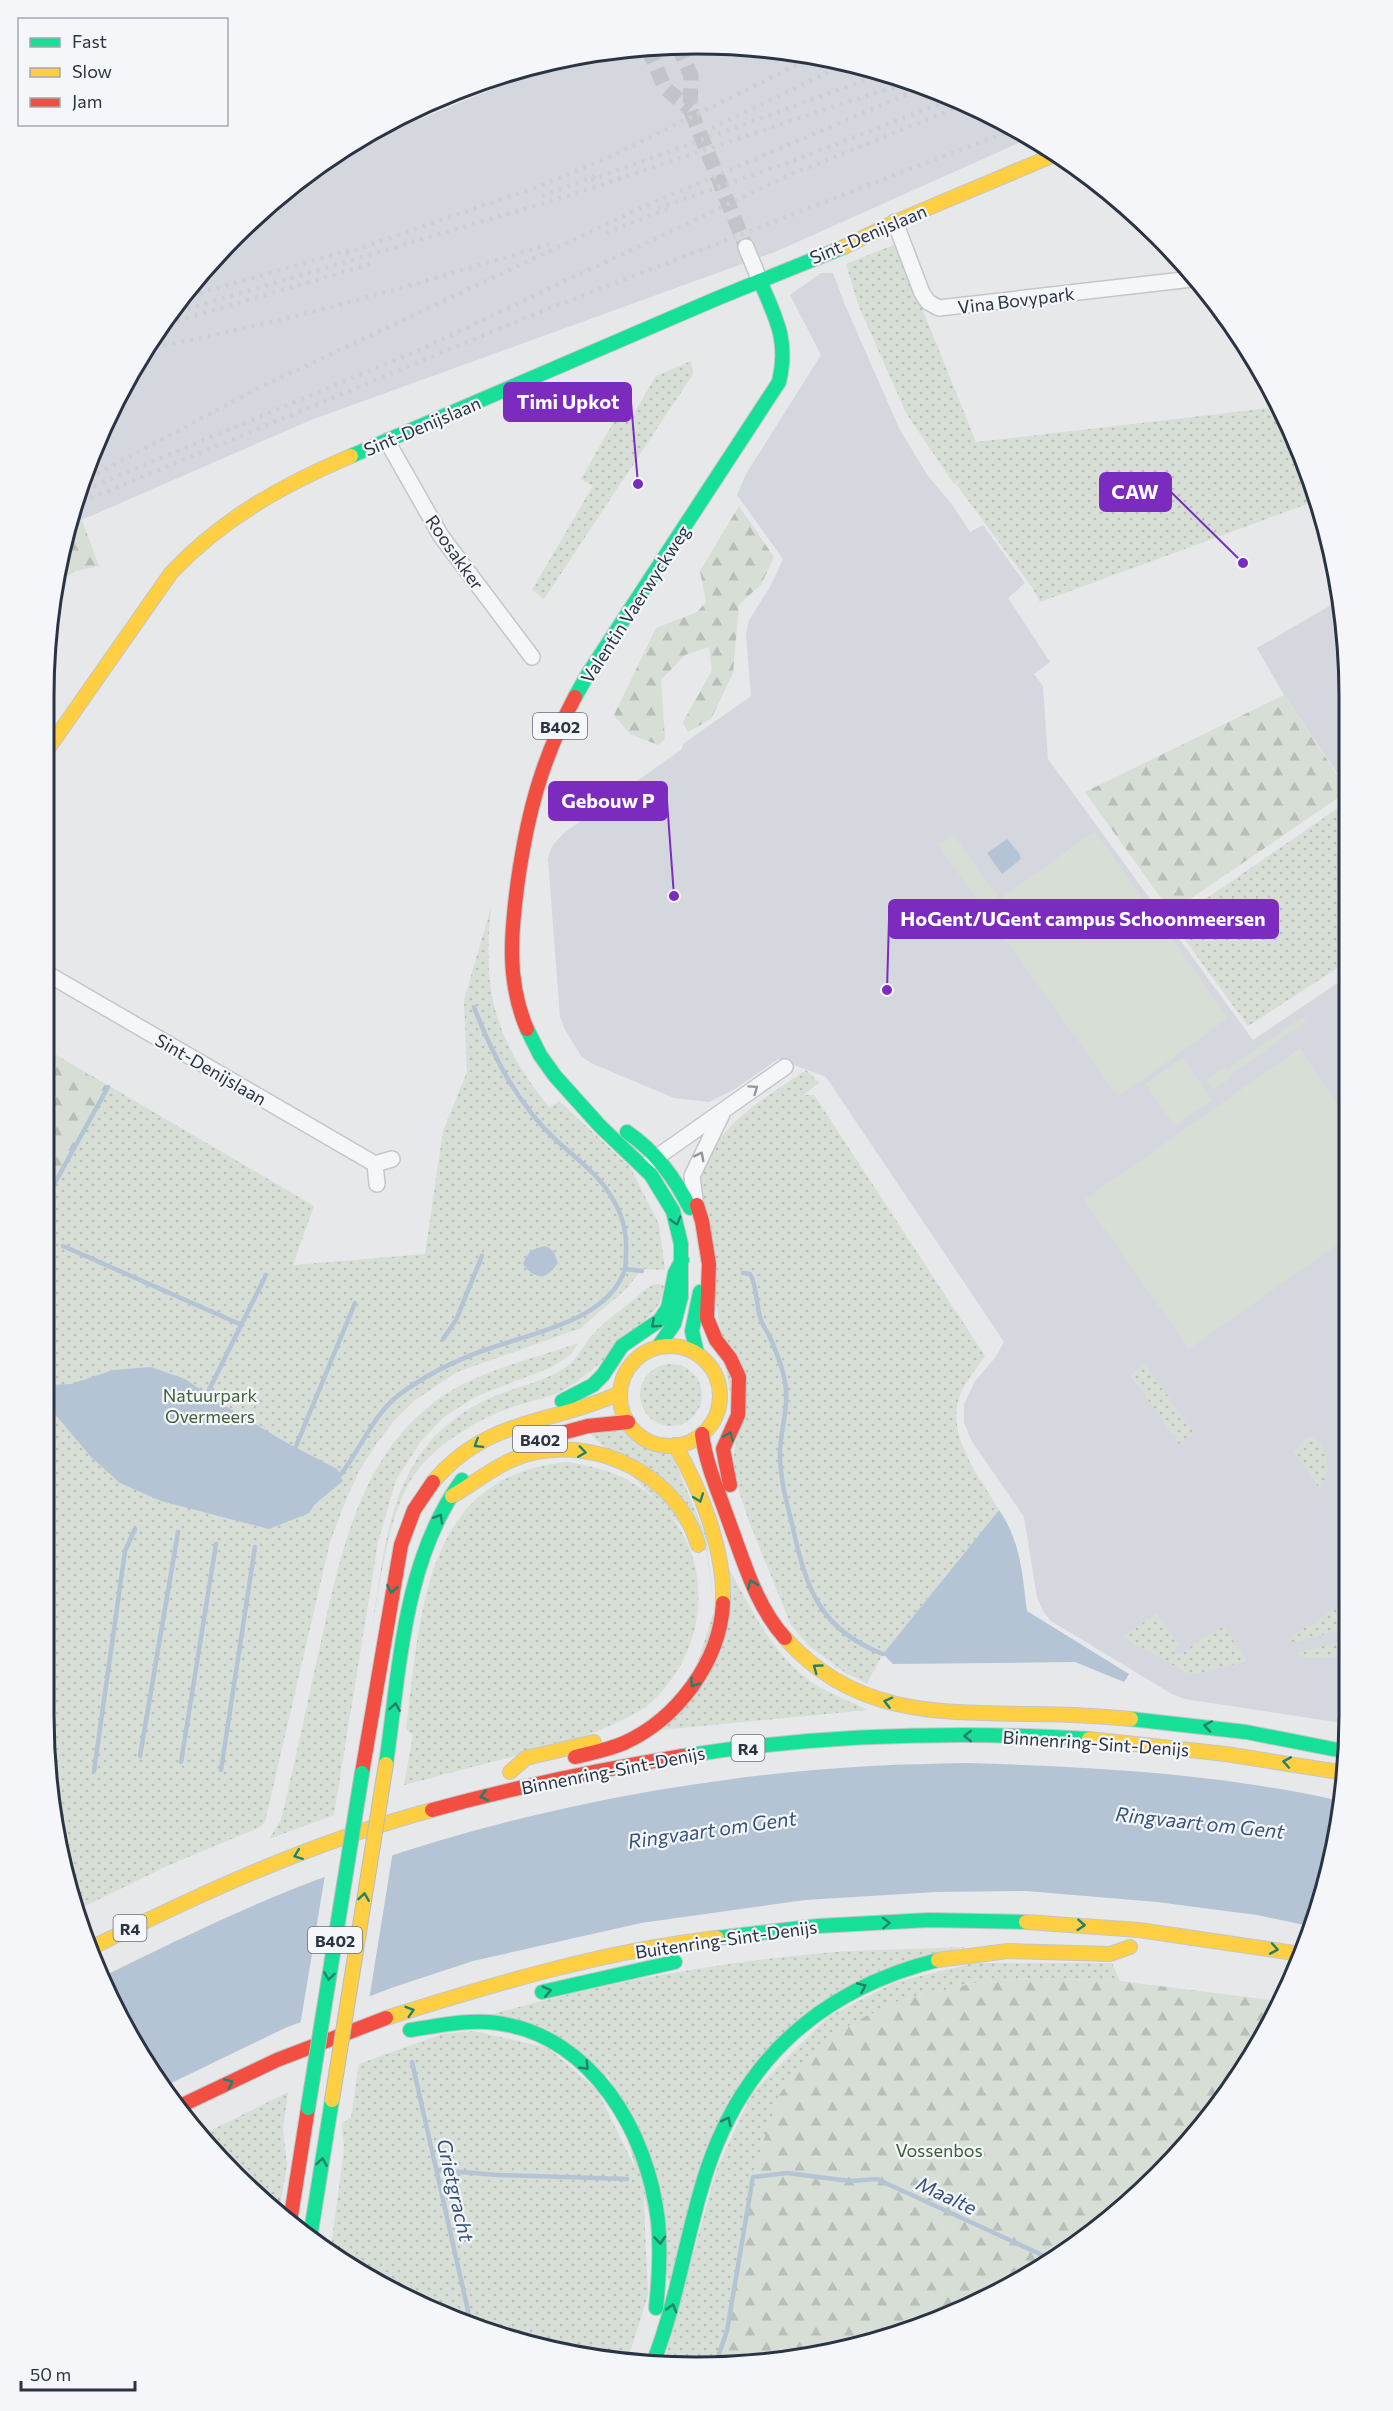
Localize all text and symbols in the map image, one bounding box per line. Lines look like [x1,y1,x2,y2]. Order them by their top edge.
legend [18,18,228,126]
text: Fast [72,30,107,52]
text: Slow [72,60,112,82]
text: Jam [72,90,102,112]
street label: Sint-Denijslaan [806,200,930,268]
street label: Vina Bovypark [956,282,1076,318]
callout: Timi Upkot [504,383,631,421]
text: Timi Upkot [516,389,620,413]
street label: Sint-Denijslaan [360,392,484,460]
callout: CAW [1100,473,1171,511]
text: CAW [1111,479,1159,503]
street label: Roosakker [421,510,489,594]
street label: Valentin Vaerwyckweg [576,521,694,687]
road number: B402 [533,713,587,739]
callout: Gebouw P [549,782,667,820]
text: Gebouw P [561,788,655,812]
callout: HoGent/UGent campus Schoonmeersen [889,900,1278,938]
text: HoGent/UGent campus Schoonmeersen [900,906,1266,930]
street label: Sint-Denijslaan [152,1028,270,1110]
one-way arrow [748,1085,759,1096]
one-way arrow [693,1152,704,1163]
one-way arrow [669,1216,681,1226]
one-way arrow [650,1316,661,1327]
park label: Natuurpark Overmeers [163,1384,258,1427]
road number: B402 [513,1426,567,1452]
one-way arrow [722,1432,734,1443]
one-way arrow [473,1436,484,1447]
one-way arrow [577,1445,586,1458]
one-way arrow [692,1493,705,1503]
one-way arrow [431,1514,443,1524]
one-way arrow [747,1579,760,1590]
one-way arrow [387,1584,399,1593]
one-way arrow [813,1665,824,1676]
one-way arrow [690,1677,701,1688]
one-way arrow [884,1697,894,1710]
one-way arrow [388,1702,401,1712]
one-way arrow [1203,1721,1213,1733]
street label: Binnenring-Sint-Denijs [1002,1726,1190,1760]
one-way arrow [964,1730,973,1742]
road number: R4 [732,1735,764,1761]
street label: Binnenring-Sint-Denijs [519,1741,707,1799]
one-way arrow [1283,1756,1293,1769]
one-way arrow [479,1789,489,1802]
water label: Ringvaart om Gent [1114,1801,1287,1843]
water label: Ringvaart om Gent [626,1805,799,1853]
one-way arrow [294,1848,305,1860]
one-way arrow [358,1892,370,1902]
road number: R4 [114,1915,146,1941]
street label: Buitenring-Sint-Denijs [634,1915,818,1963]
one-way arrow [882,1917,891,1929]
one-way arrow [1076,1918,1086,1931]
road number: B402 [308,1927,362,1953]
one-way arrow [1269,1942,1279,1955]
one-way arrow [323,1970,336,1980]
one-way arrow [856,1982,867,1994]
one-way arrow [541,1985,551,1998]
one-way arrow [404,2006,415,2018]
one-way arrow [578,2059,589,2069]
one-way arrow [222,2079,233,2091]
one-way arrow [720,2117,731,2128]
water label: Grietgracht [432,2136,480,2245]
park label: Vossenbos [895,2139,983,2161]
one-way arrow [315,2158,328,2168]
water label: Maalte [913,2171,981,2219]
one-way arrow [654,2236,667,2245]
one-way arrow [665,2303,677,2314]
scale bar [21,2354,135,2392]
text: 50 m [30,2363,71,2385]

